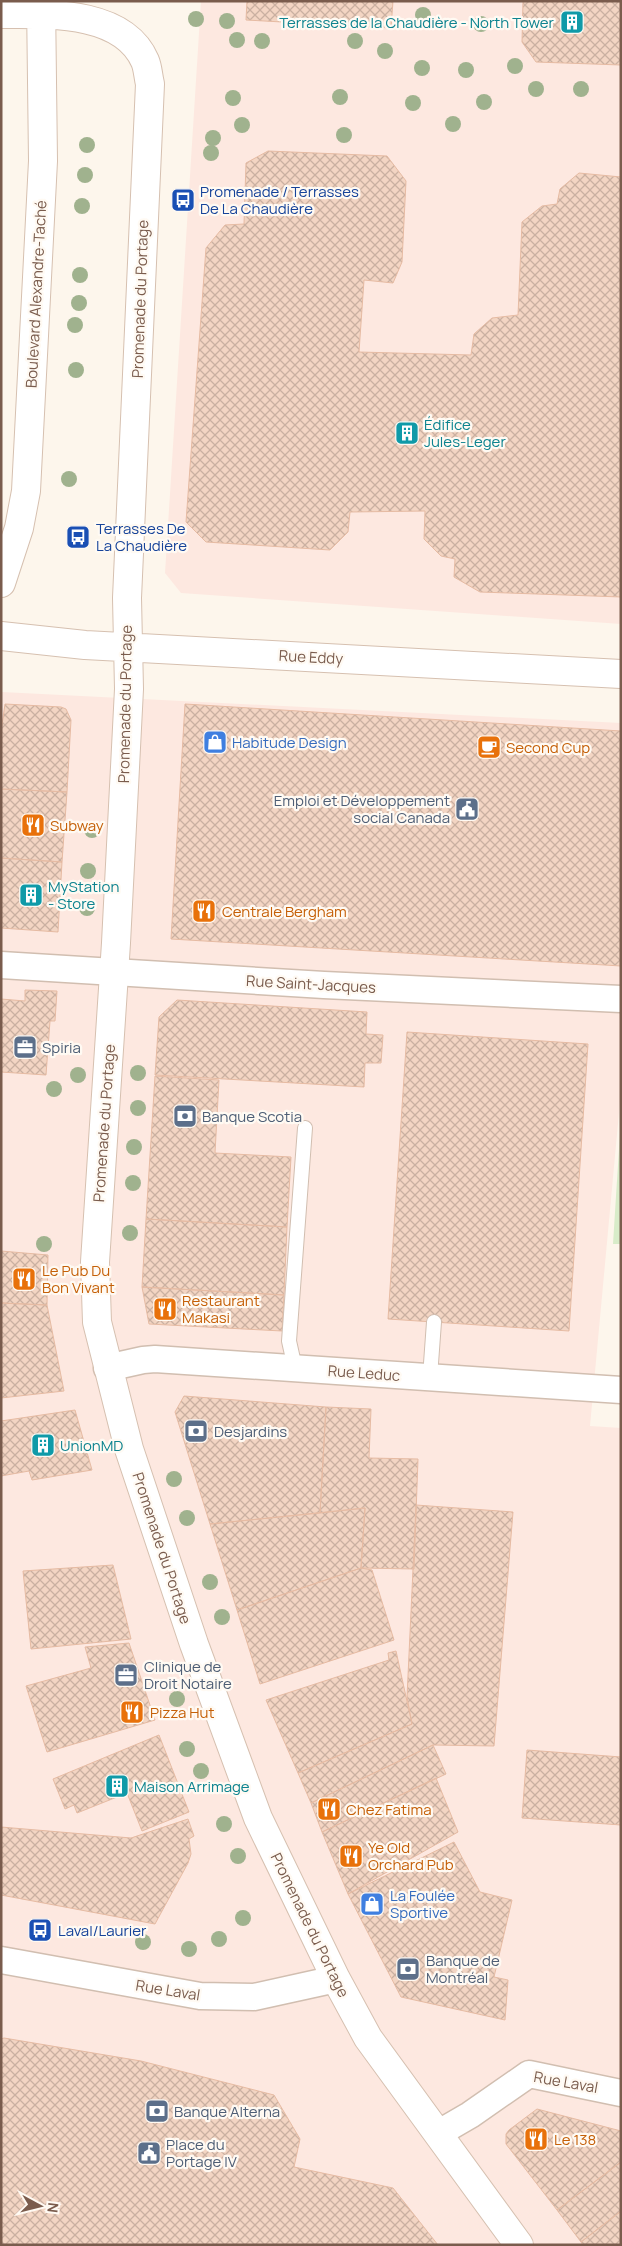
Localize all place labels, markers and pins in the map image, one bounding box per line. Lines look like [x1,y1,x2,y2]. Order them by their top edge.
building icon: Terrasses de la Chaudière - North Tower [559,9,585,35]
place label: Terrasses de la Chaudière - North Tower [279,12,555,33]
place label: Promenade / Terrasses De La Chaudière [200,181,359,219]
bus stop icon: Promenade / Terrasses De La Chaudière [170,187,196,213]
place label: Édifice Jules-Leger [424,414,506,452]
building icon: Édifice Jules-Leger [394,420,420,446]
place label: Terrasses De La Chaudière [96,518,187,556]
bus stop icon: Terrasses De La Chaudière [65,524,91,550]
shop icon: Habitude Design [202,729,228,755]
place label: Habitude Design [232,732,347,753]
cafe icon: Second Cup [476,734,502,760]
place label: Second Cup [506,737,590,758]
place label: Emploi et Développement social Canada [274,790,450,828]
public building icon: Emploi et Développement social Canada [454,796,480,822]
restaurant icon: Subway [20,812,46,838]
place label: Subway [50,815,104,836]
place label: MyStation - Store [48,876,119,914]
building icon: MyStation - Store [18,882,44,908]
restaurant icon: Centrale Bergham [191,898,217,924]
place label: Centrale Bergham [222,901,347,922]
office icon: Spiria [12,1034,38,1060]
place label: Spiria [42,1037,81,1058]
bank icon: Banque Scotia [172,1103,198,1129]
place label: Banque Scotia [202,1106,302,1127]
place label: Le Pub Du Bon Vivant [42,1260,115,1298]
restaurant icon: Le Pub Du Bon Vivant [11,1266,37,1292]
place label: Restaurant Makasi [182,1290,260,1328]
restaurant icon: Restaurant Makasi [152,1296,178,1322]
bank icon: Desjardins [183,1418,209,1444]
place label: Desjardins [214,1421,287,1442]
building icon: UnionMD [30,1432,56,1458]
place label: UnionMD [60,1435,123,1456]
place label: Clinique de Droit Notaire [144,1656,232,1694]
office icon: Clinique de Droit Notaire [113,1662,139,1688]
restaurant icon: Pizza Hut [119,1699,145,1725]
place label: Pizza Hut [150,1702,215,1723]
building icon: Maison Arrimage [104,1773,130,1799]
place label: Maison Arrimage [134,1776,250,1797]
restaurant icon: Chez Fatima [316,1796,342,1822]
place label: Chez Fatima [346,1799,432,1820]
place label: Ye Old Orchard Pub [368,1837,454,1875]
restaurant icon: Ye Old Orchard Pub [338,1843,364,1869]
place label: La Foulée Sportive [390,1885,455,1923]
shop icon: La Foulée Sportive [359,1891,385,1917]
bus stop icon: Laval/Laurier [27,1917,53,1943]
place label: Laval/Laurier [58,1920,147,1941]
place label: Banque de Montréal [426,1950,500,1988]
bank icon: Banque de Montréal [395,1956,421,1982]
bank icon: Banque Alterna [144,2098,170,2124]
place label: Banque Alterna [174,2101,280,2122]
restaurant icon: Le 138 [523,2126,549,2152]
place label: Le 138 [554,2129,596,2150]
place label: Place du Portage IV [166,2134,237,2172]
public building icon: Place du Portage IV [136,2140,162,2166]

